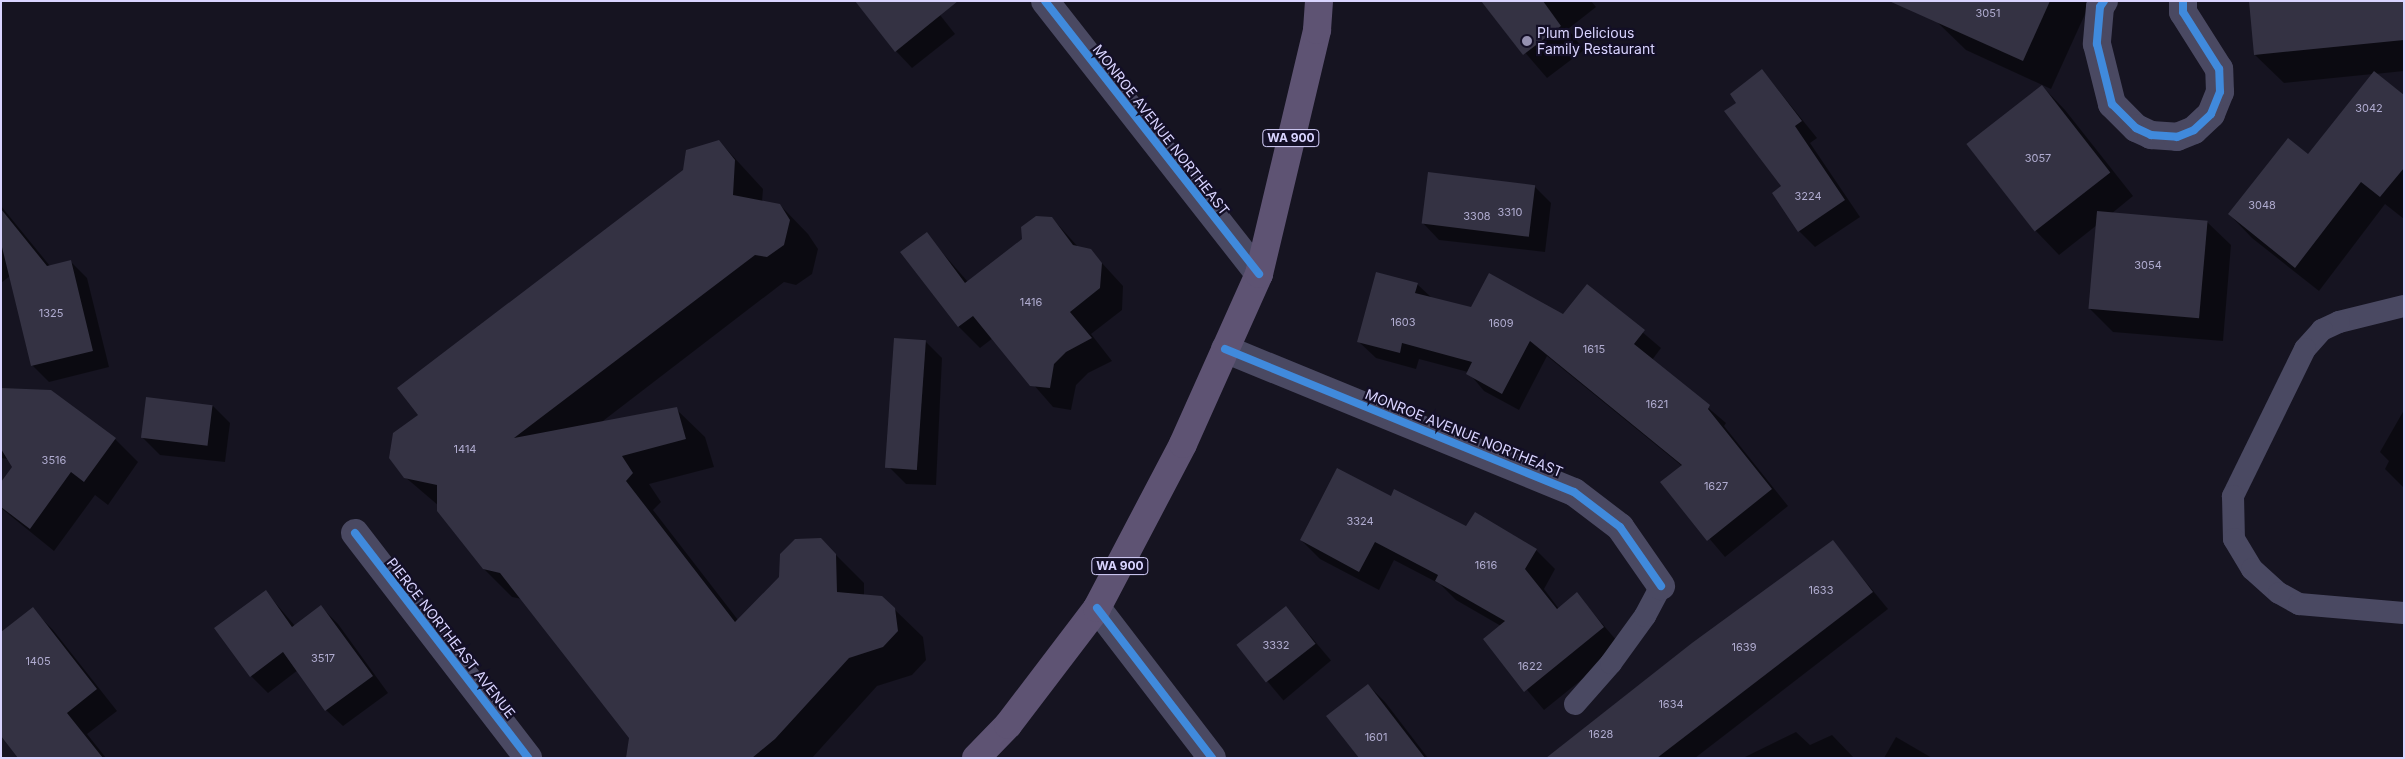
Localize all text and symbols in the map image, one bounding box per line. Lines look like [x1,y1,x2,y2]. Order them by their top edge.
house number: 3051 [1976,6,2000,20]
place label: Plum Delicious Family Restaurant [1537,25,1655,58]
marker: Plum Delicious Family Restaurant [1521,35,1533,47]
street label: MONROE AVENUE NORTHEAST [1089,41,1233,219]
house number: 3042 [2355,101,2383,115]
road number: WA 900 [1262,128,1320,148]
house number: 3057 [2025,151,2051,165]
house number: 3224 [1794,189,1822,203]
house number: 3048 [2248,198,2276,212]
house number: 3310 [1497,205,1523,219]
house number: 3308 [1463,209,1491,223]
house number: 3054 [2134,258,2162,272]
house number: 1416 [1020,295,1042,309]
house number: 1325 [39,306,63,320]
house number: 1603 [1390,315,1416,329]
house number: 1609 [1488,316,1514,330]
house number: 1615 [1583,342,1605,356]
street label: MONROE AVENUE NORTHEAST [1363,386,1565,480]
house number: 1621 [1646,397,1668,411]
house number: 1414 [454,442,476,456]
house number: 3516 [42,453,66,467]
house number: 1627 [1704,479,1728,493]
house number: 3324 [1346,514,1374,528]
street label: PIERCE NORTHEAST AVENUE [383,555,519,721]
road number: WA 900 [1091,556,1149,576]
house number: 1616 [1475,558,1497,572]
house number: 1633 [1809,583,1833,597]
house number: 3332 [1262,638,1290,652]
house number: 1639 [1732,640,1756,654]
house number: 3517 [311,651,335,665]
house number: 1405 [25,654,51,668]
house number: 1622 [1518,659,1542,673]
house number: 1634 [1658,697,1684,711]
house number: 1628 [1589,727,1613,741]
house number: 1601 [1365,730,1387,744]

